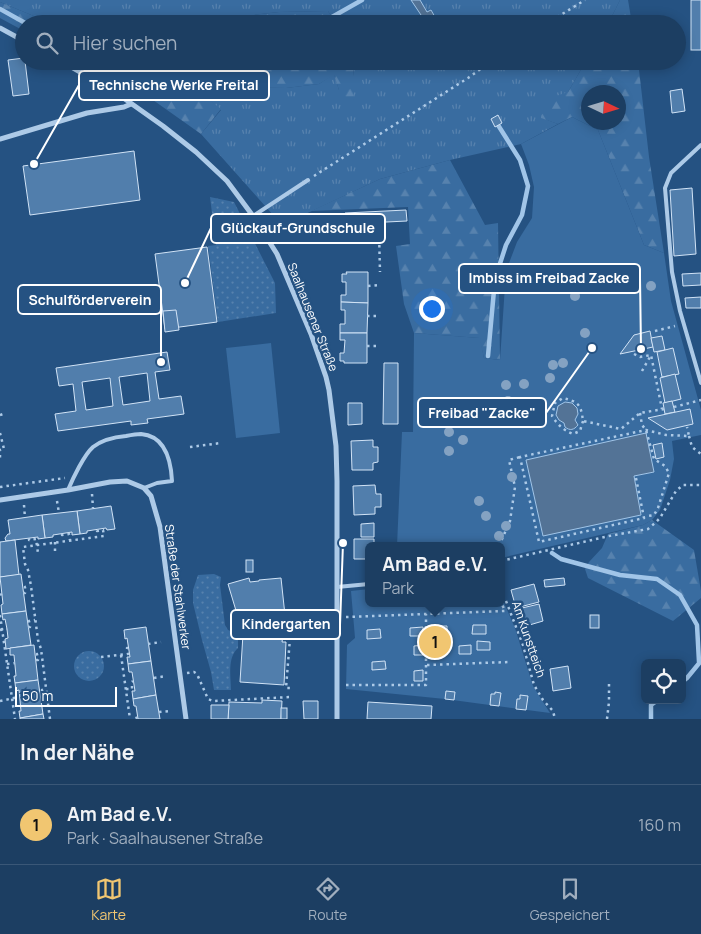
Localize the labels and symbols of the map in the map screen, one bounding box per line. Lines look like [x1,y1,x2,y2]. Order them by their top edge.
callout: Technische Werke Freital [79,71,269,100]
text: Technische Werke Freital [89,75,259,94]
north arrow [581,85,626,130]
callout: Glückauf-Grundschule [211,214,385,243]
text: Glückauf-Grundschule [221,218,375,237]
street label: Saalhausener Straße [283,260,343,374]
callout: Imbiss im Freibad Zacke [459,264,640,293]
text: Imbiss im Freibad Zacke [469,268,629,287]
callout: Schulförderverein [18,285,161,314]
text: Schulförderverein [29,290,151,309]
your location [419,296,445,322]
callout: Freibad "Zacke" [418,398,546,427]
text: Freibad "Zacke" [428,403,536,422]
street label: Straße der Stahlwerker [161,523,195,652]
street label: Am Kunstteich [508,598,550,680]
callout: Kindergarten [231,610,340,639]
text: Kindergarten [242,614,330,633]
pin: 1 [419,623,451,661]
scale bar [15,684,118,707]

